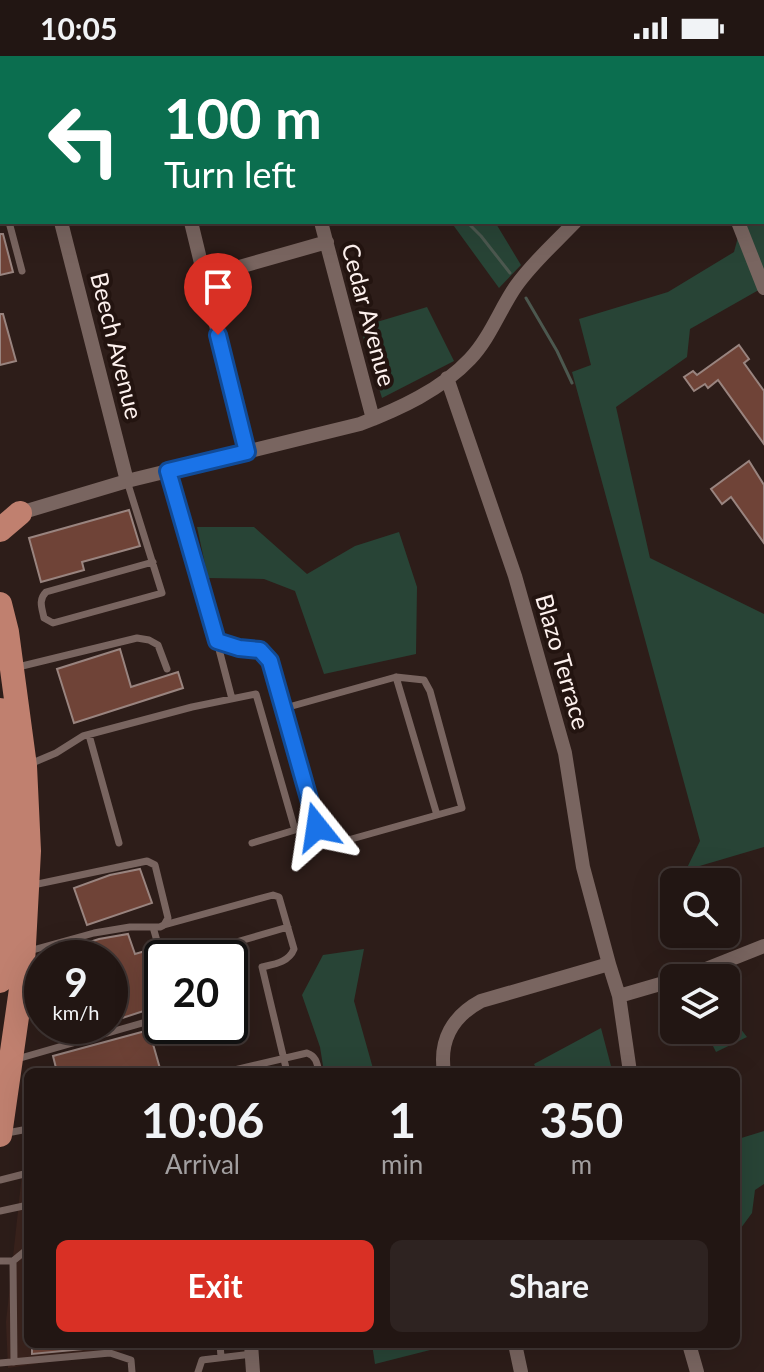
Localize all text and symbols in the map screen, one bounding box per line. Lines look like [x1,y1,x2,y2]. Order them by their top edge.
text: 10:05 [40,10,117,46]
text: 100 m [164,84,322,151]
icon: left [32,88,136,192]
text: Turn left [164,152,296,196]
street label: Cedar Avenue [336,240,402,389]
pin [184,253,252,335]
icon: arrive [196,265,240,309]
street label: Beech Avenue [85,269,150,422]
street label: Blazo Terrace [530,591,597,733]
position arrow [275,785,359,869]
map controls [660,868,740,1044]
button: search [660,868,740,948]
speed limit sign: 20 [144,940,248,1044]
text: 9 [64,958,88,1006]
button: layers [660,964,740,1044]
text: km/h [53,1000,99,1024]
text: 10:06 [141,1091,264,1148]
text: 1 [388,1091,416,1148]
text: 350 [540,1091,623,1148]
text: Arrival [165,1148,240,1180]
text: min [381,1148,423,1180]
text: m [571,1148,592,1180]
button: Exit [56,1240,374,1332]
button: Share [390,1240,708,1332]

